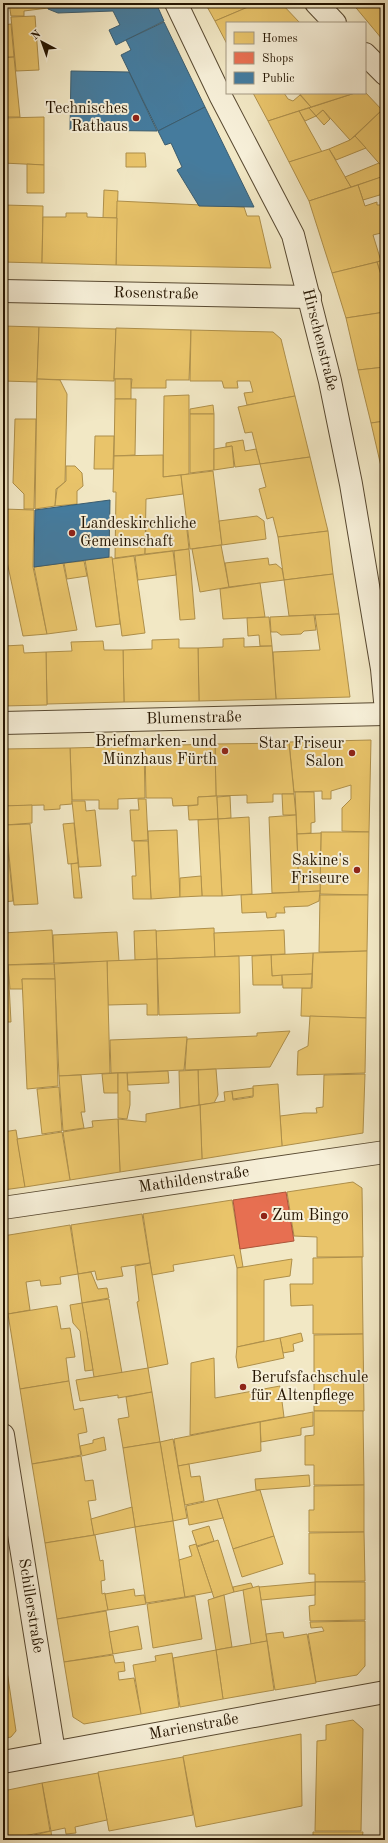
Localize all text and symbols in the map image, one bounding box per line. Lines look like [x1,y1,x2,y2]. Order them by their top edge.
north arrow [22,22,62,62]
legend [226,22,366,94]
text: N [30,28,44,42]
text: Homes [262,33,298,45]
text: Shops [262,53,293,65]
text: Public [262,73,294,85]
place label: Technisches Rathaus [45,101,128,135]
marker: Technisches Rathaus [131,113,141,123]
street label: Rosenstraße [113,285,199,303]
street label: Hirschenstraße [299,287,340,392]
place label: Landeskirchliche Gemeinschaft [80,516,196,550]
marker: Landeskirchliche Gemeinschaft [67,528,77,538]
street label: Blumenstraße [146,709,242,728]
place label: Briefmarken- und Münzhaus Fürth [95,734,217,768]
place label: Star Friseur Salon [258,736,344,770]
marker: Briefmarken- und Münzhaus Fürth [220,746,230,756]
marker: Star Friseur Salon [347,748,357,758]
place label: Sakine's Friseure [291,853,349,887]
marker: Sakine's Friseure [352,865,362,875]
street label: Mathildenstraße [138,1164,250,1196]
place label: Zum Bingo [272,1208,349,1224]
marker: Zum Bingo [259,1211,269,1221]
place label: Berufsfachschule für Altenpflege [251,1370,368,1404]
marker: Berufsfachschule für Altenpflege [238,1382,248,1392]
street label: Schillerstraße [15,1557,46,1654]
street label: Marienstraße [148,1711,240,1743]

